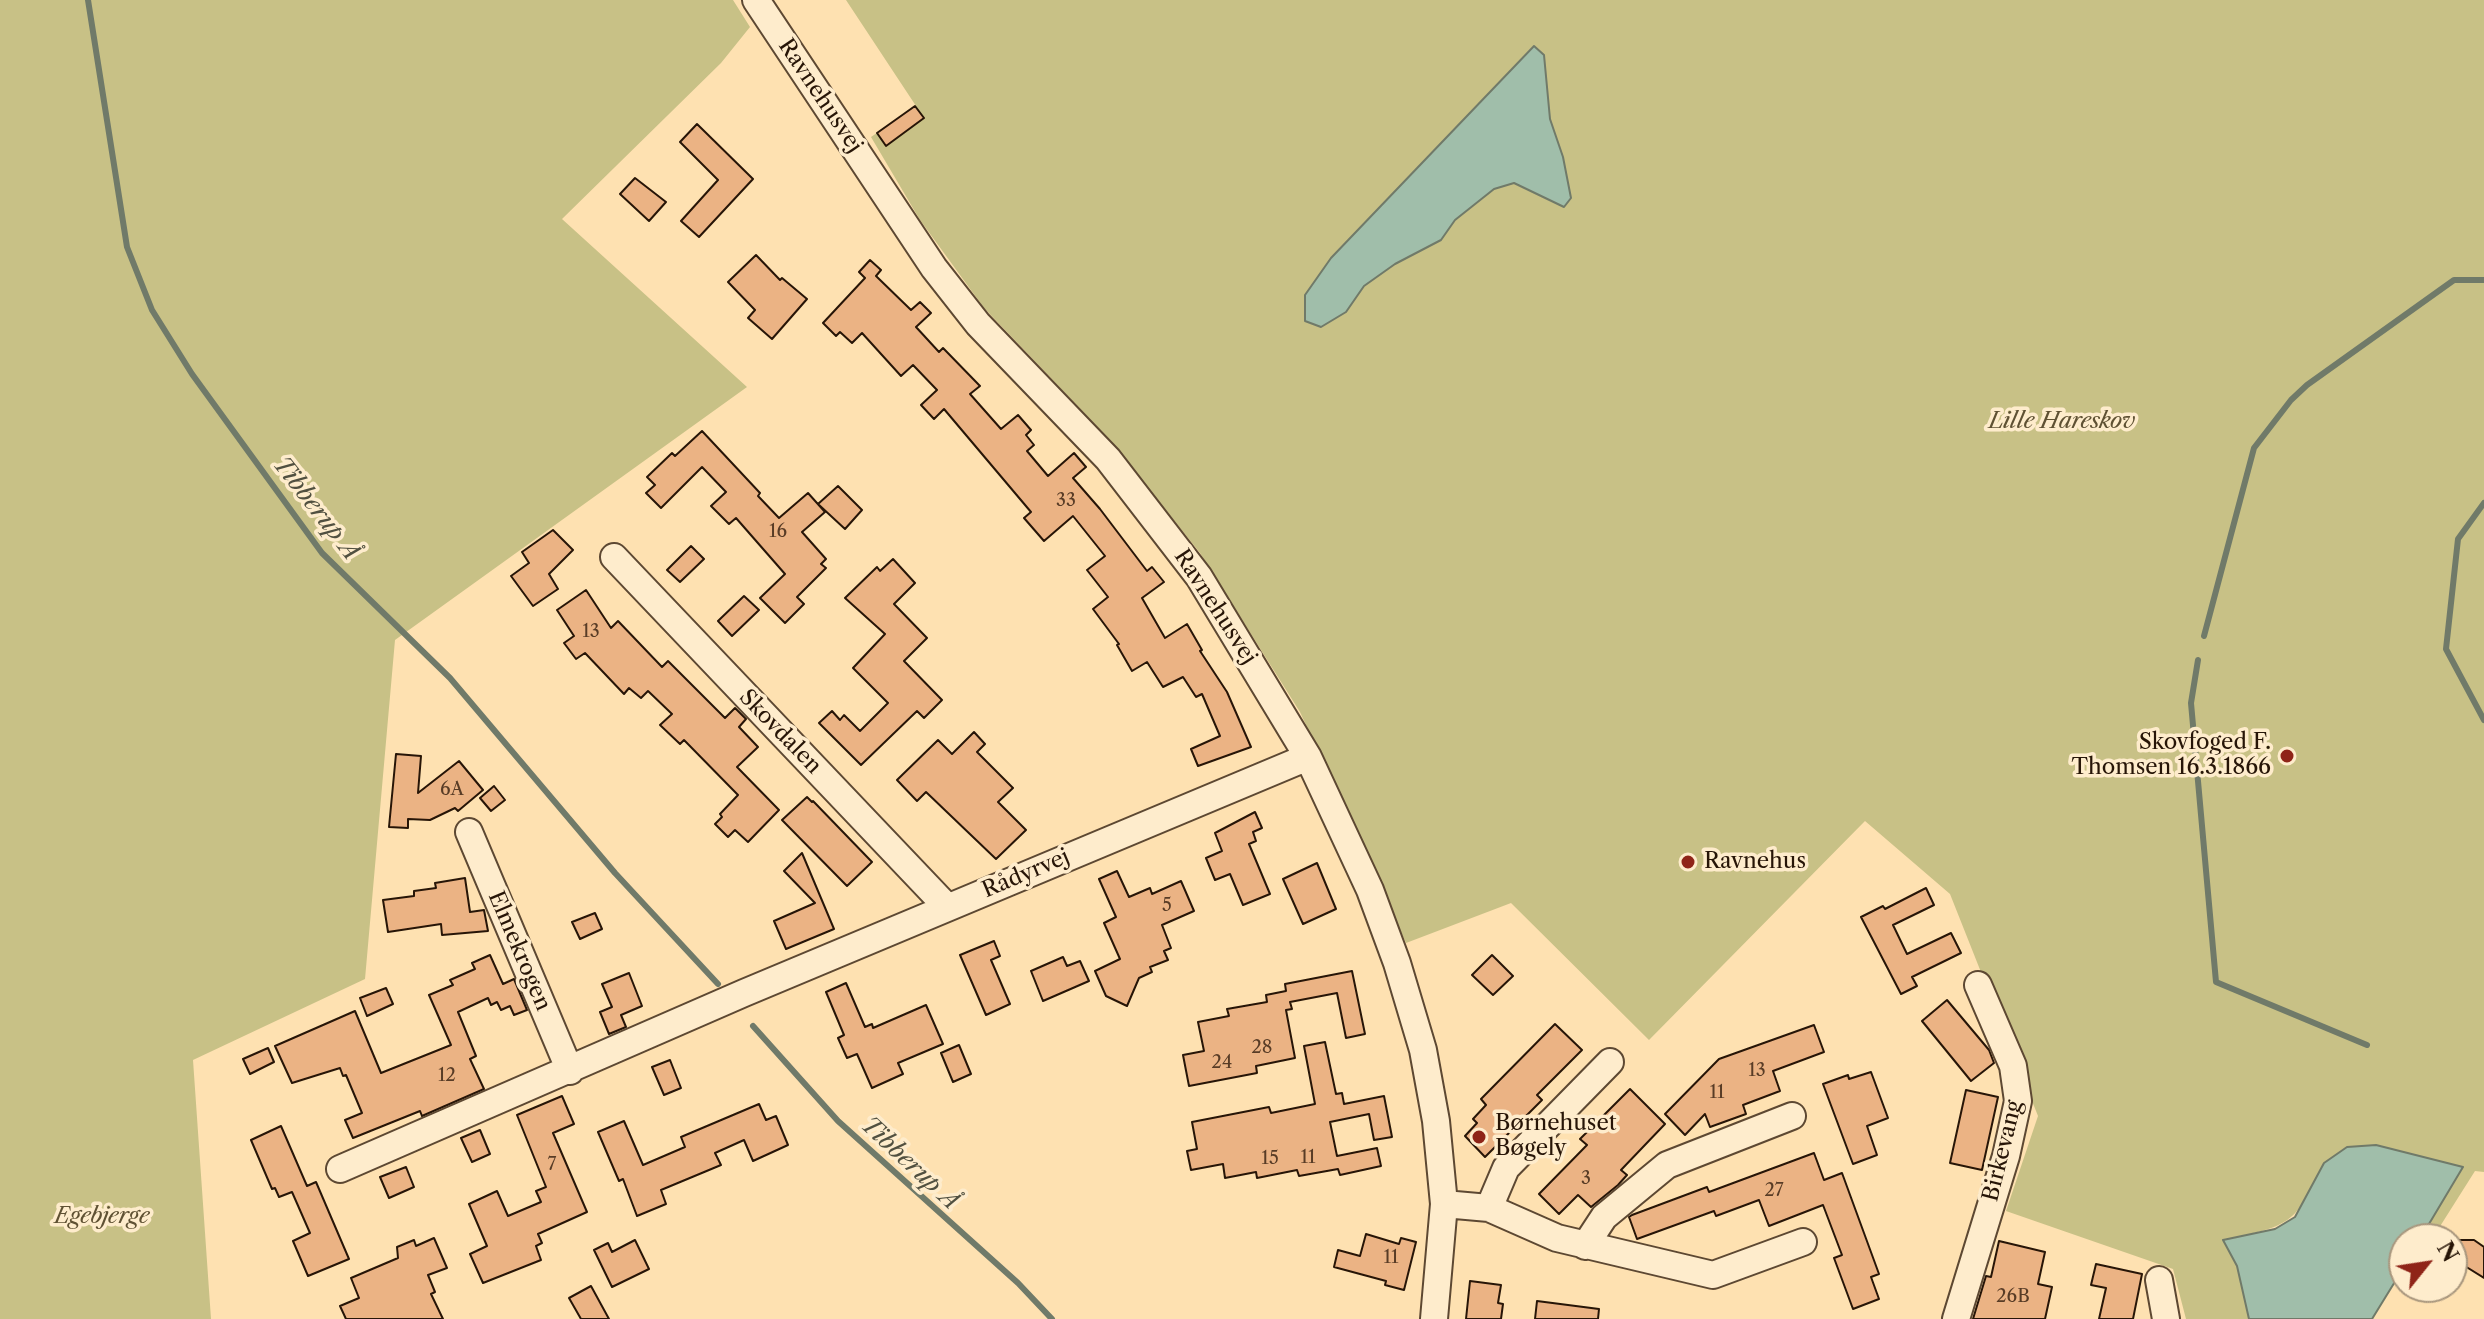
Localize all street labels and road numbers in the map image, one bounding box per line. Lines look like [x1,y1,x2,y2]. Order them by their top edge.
street label: Ravnehusvej [772,34,868,158]
street label: Ravnehusvej [1168,545,1262,669]
street label: Skovdalen [733,684,827,780]
street label: Rådyrvej [978,844,1074,904]
street label: Elmekrogen [482,887,556,1015]
street label: Birkevang [1978,1098,2028,1204]

